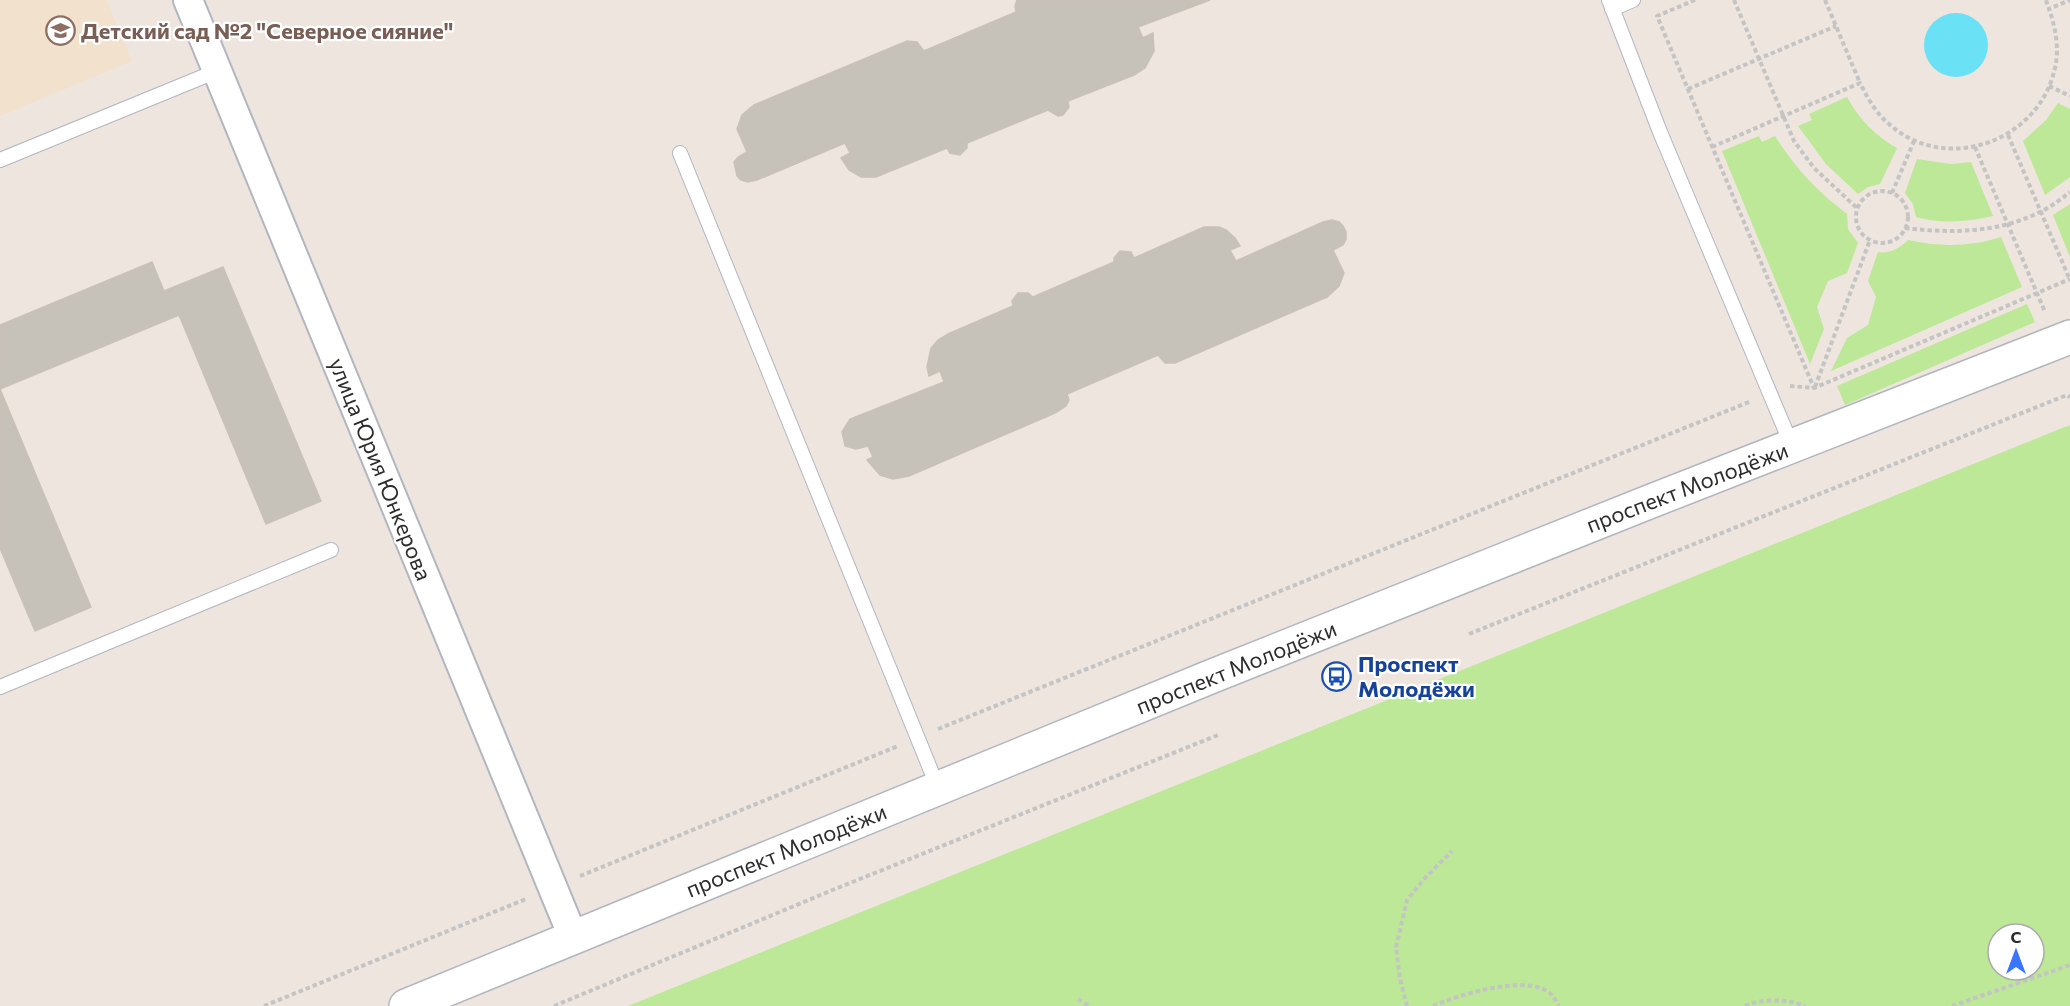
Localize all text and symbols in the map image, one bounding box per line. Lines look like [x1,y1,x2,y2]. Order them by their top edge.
school or university icon: Детский сад №2 "Северное сияние" [44,14,76,46]
place label: Детский сад №2 "Северное сияние" [81,17,453,44]
street label: улица Юрия Юнкерова [324,354,438,584]
street label: проспект Молодёжи [1582,436,1792,538]
street label: проспект Молодёжи [1132,614,1340,720]
place label: Проспект Молодёжи [1358,650,1475,702]
bus stop icon: Проспект Молодёжи [1321,660,1353,692]
street label: проспект Молодёжи [682,797,890,903]
north arrow [1986,922,2046,982]
text: С [2011,927,2022,946]

